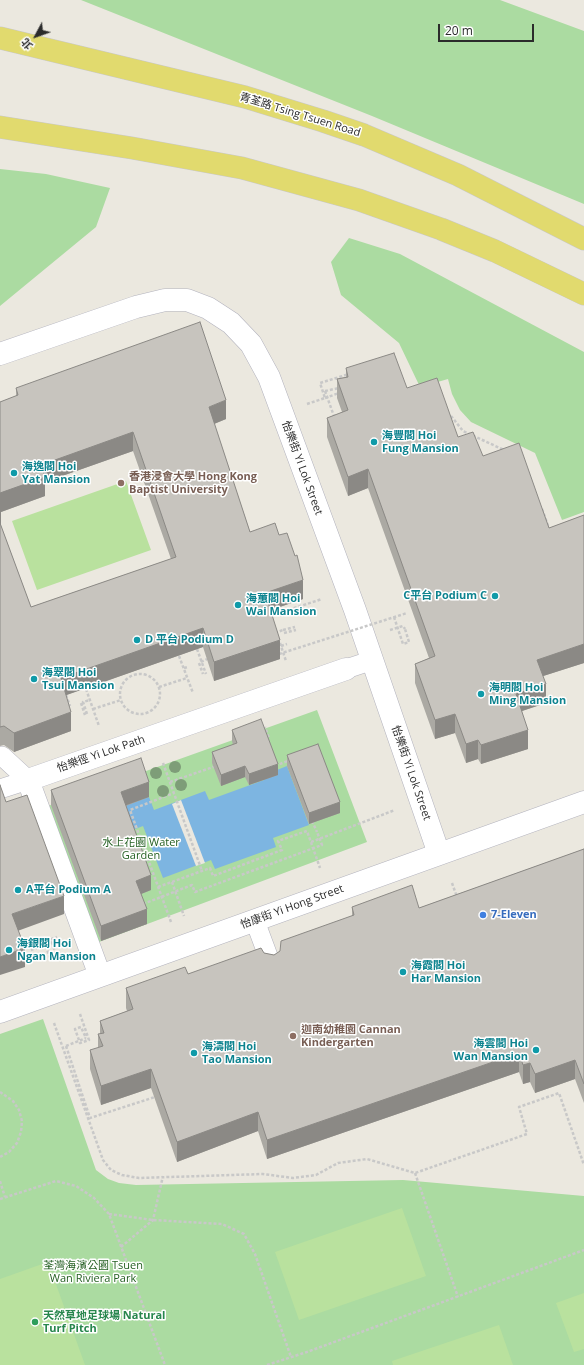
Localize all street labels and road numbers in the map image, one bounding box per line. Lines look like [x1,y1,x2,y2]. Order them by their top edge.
street label: 青荃路 Tsing Tsuen Road [238,90,362,140]
street label: 怡樂街 Yi Lok Street [279,419,325,517]
street label: 怡樂街 Yi Lok Street [389,724,433,822]
street label: 怡樂徑 Yi Lok Path [55,733,147,775]
street label: 怡康街 Yi Hong Street [239,882,345,932]

